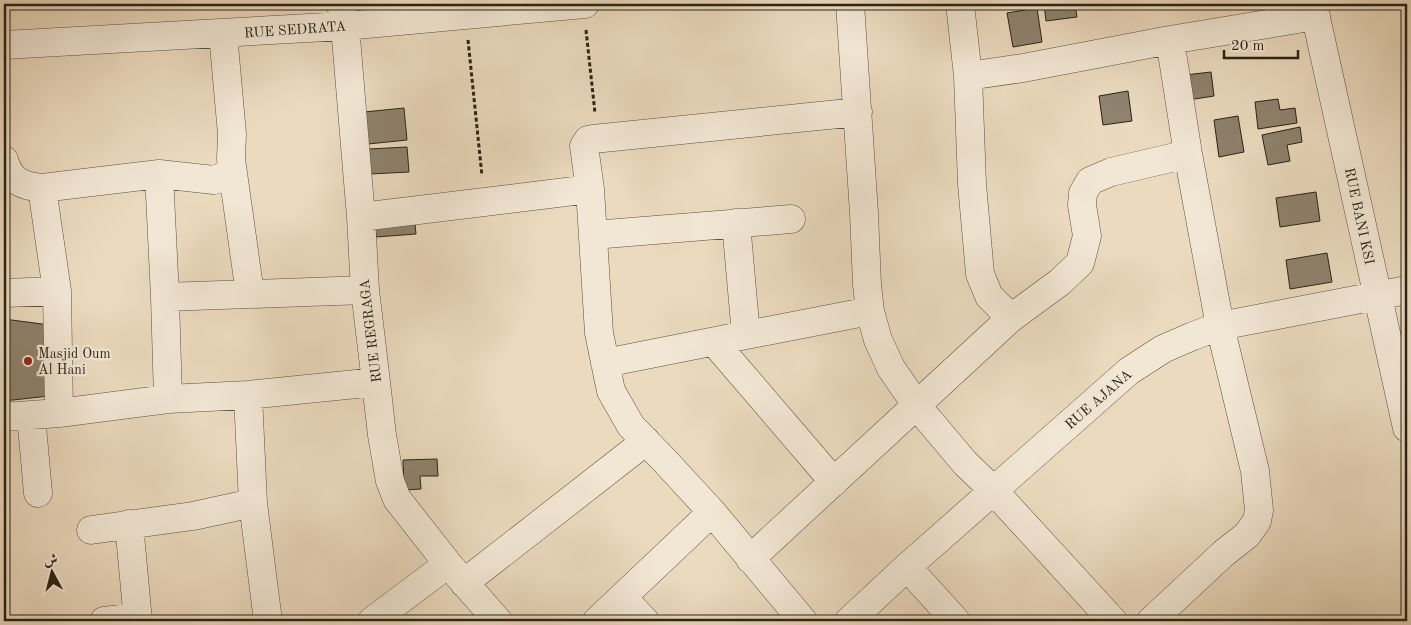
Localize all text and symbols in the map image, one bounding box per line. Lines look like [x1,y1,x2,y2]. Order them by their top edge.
street label: RUE SEDRATA [244,19,347,41]
scale bar [1224,28,1297,60]
text: 20 m [1231,39,1265,54]
street label: RUE BANI KSI [1342,166,1376,266]
street label: RUE REGRAGA [358,278,384,383]
place label: Masjid Oum Al Hani [38,347,111,377]
marker: Masjid Oum Al Hani [22,355,34,367]
street label: RUE AJANA [1063,367,1135,432]
north arrow [28,548,78,598]
text: ش [43,552,58,568]

